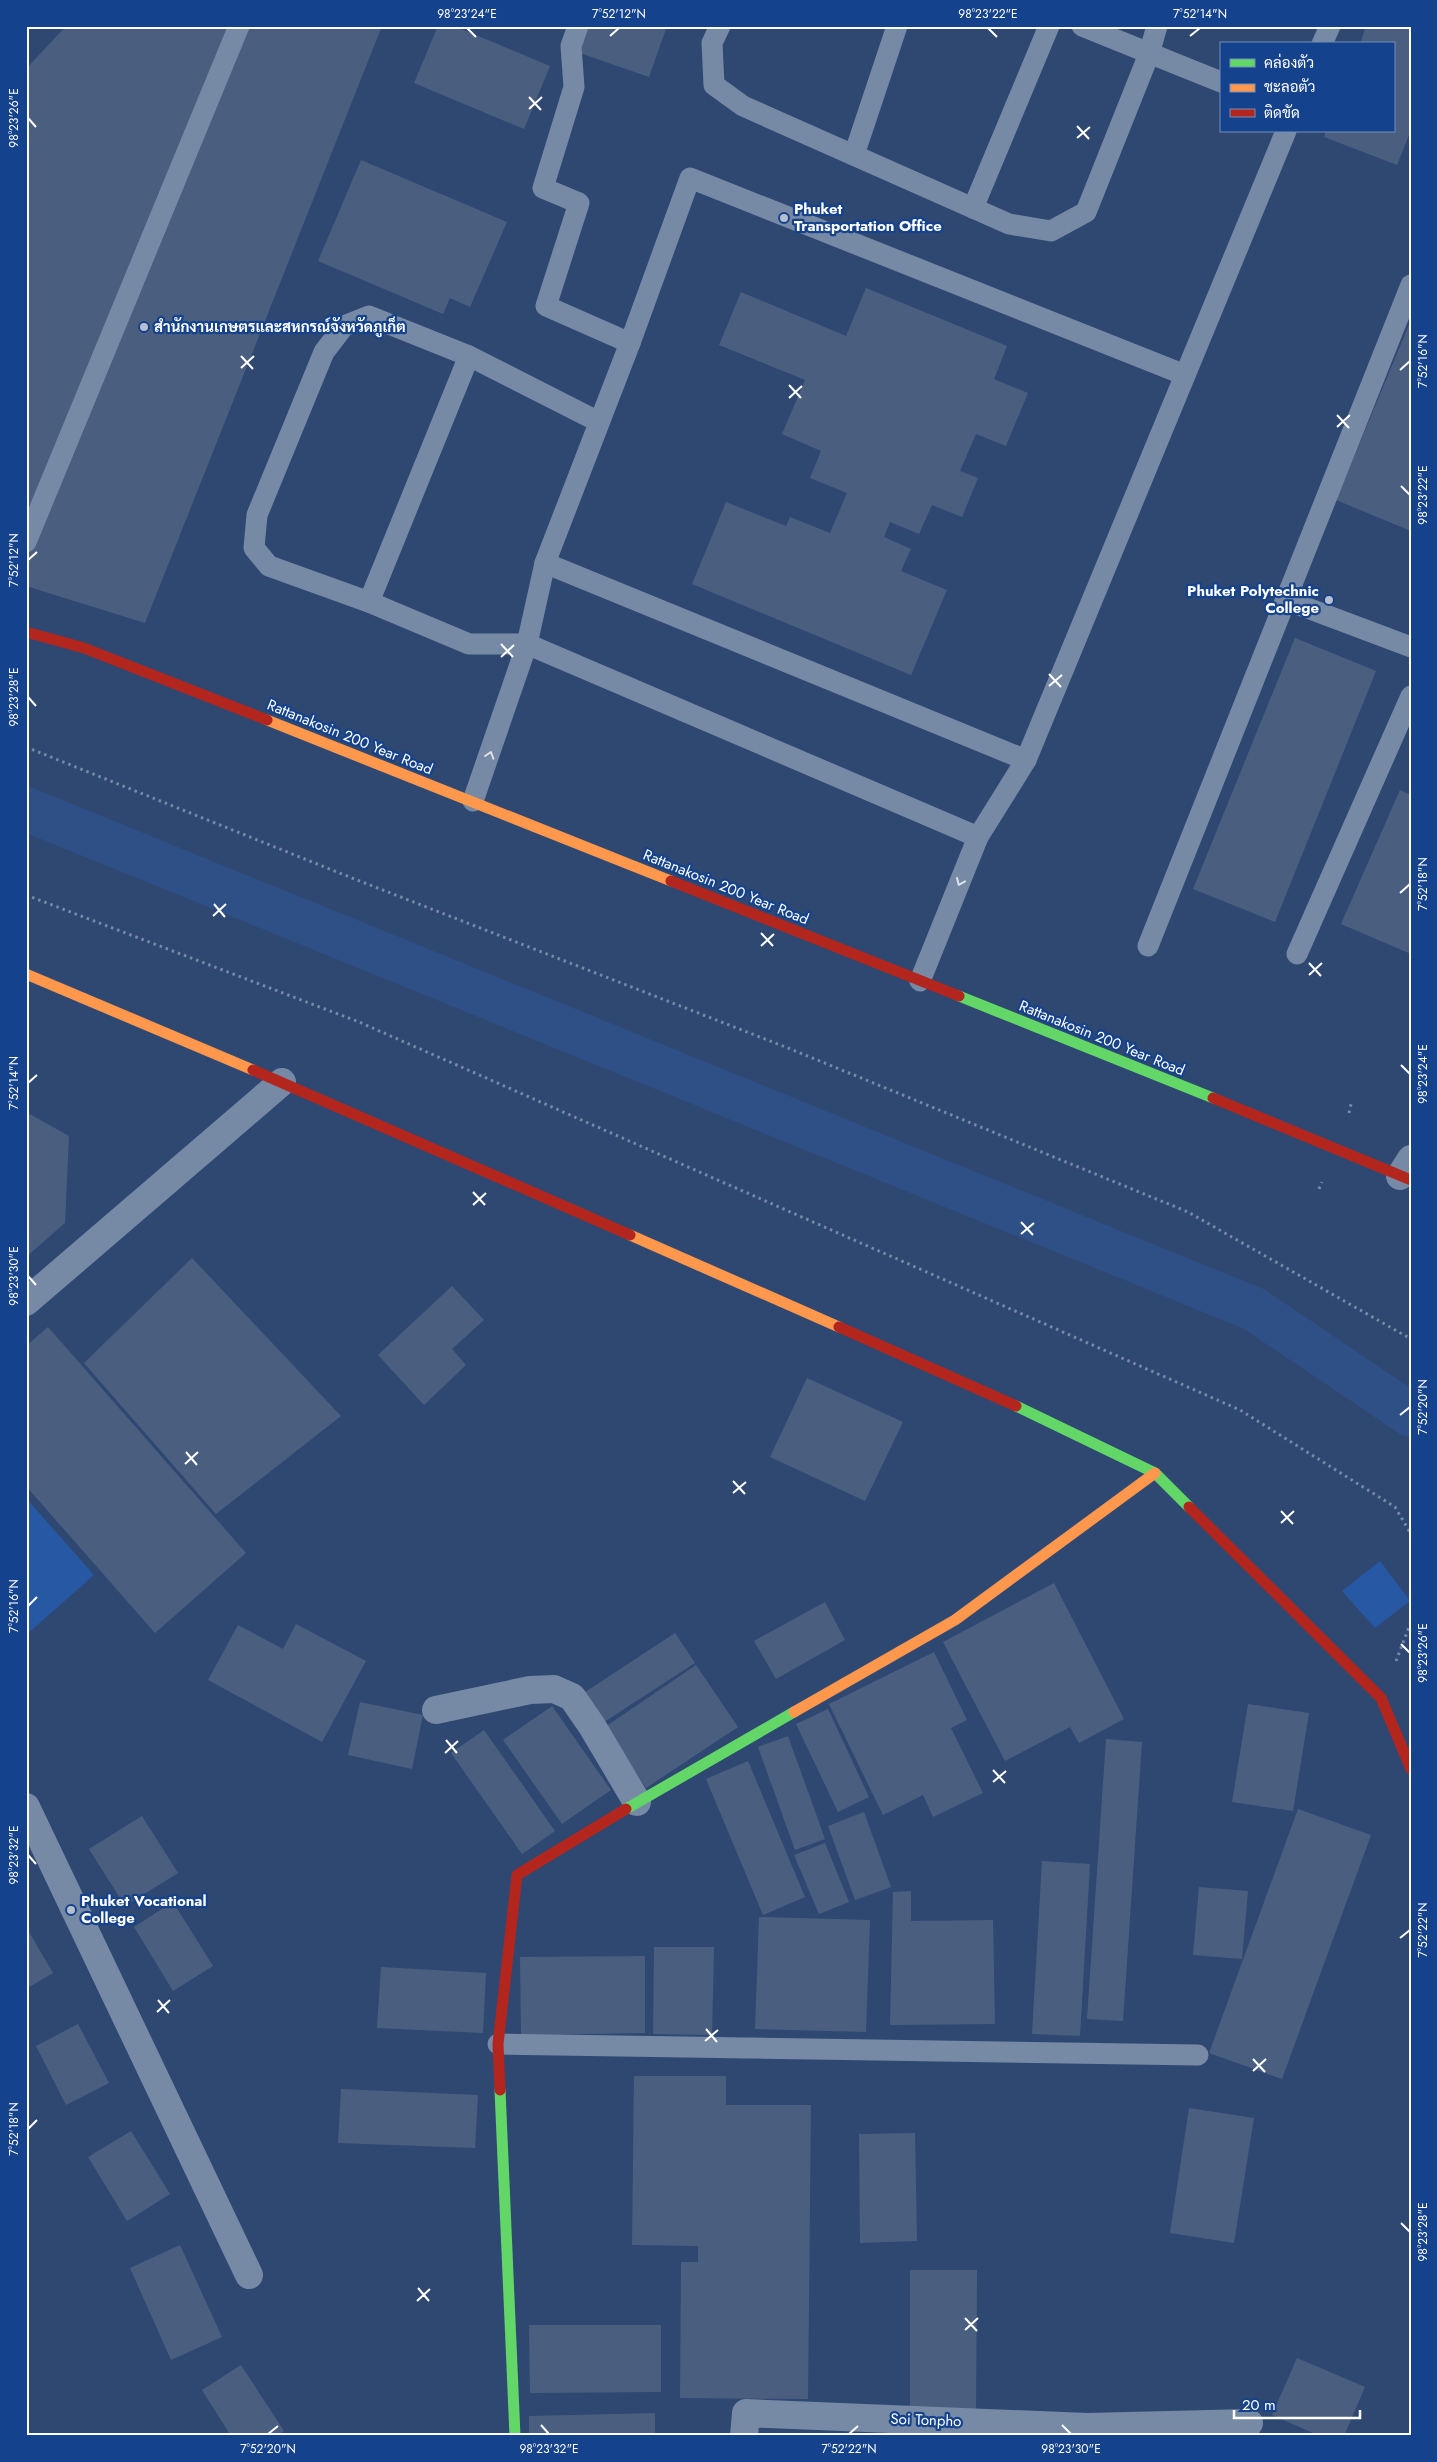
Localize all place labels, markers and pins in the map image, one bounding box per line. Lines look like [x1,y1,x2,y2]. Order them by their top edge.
place label: Phuket Transportation Office [794,198,942,237]
marker: Phuket Transportation Office [778,212,790,224]
place label: สำนักงานเกษตรและสหกรณ์จังหวัดภูเก็ต [154,316,406,338]
marker: สำนักงานเกษตรและสหกรณ์จังหวัดภูเก็ต [138,321,150,333]
place label: Phuket Polytechnic College [1187,580,1319,619]
marker: Phuket Polytechnic College [1323,594,1335,606]
place label: Phuket Vocational College [81,1890,207,1929]
marker: Phuket Vocational College [65,1904,77,1916]

